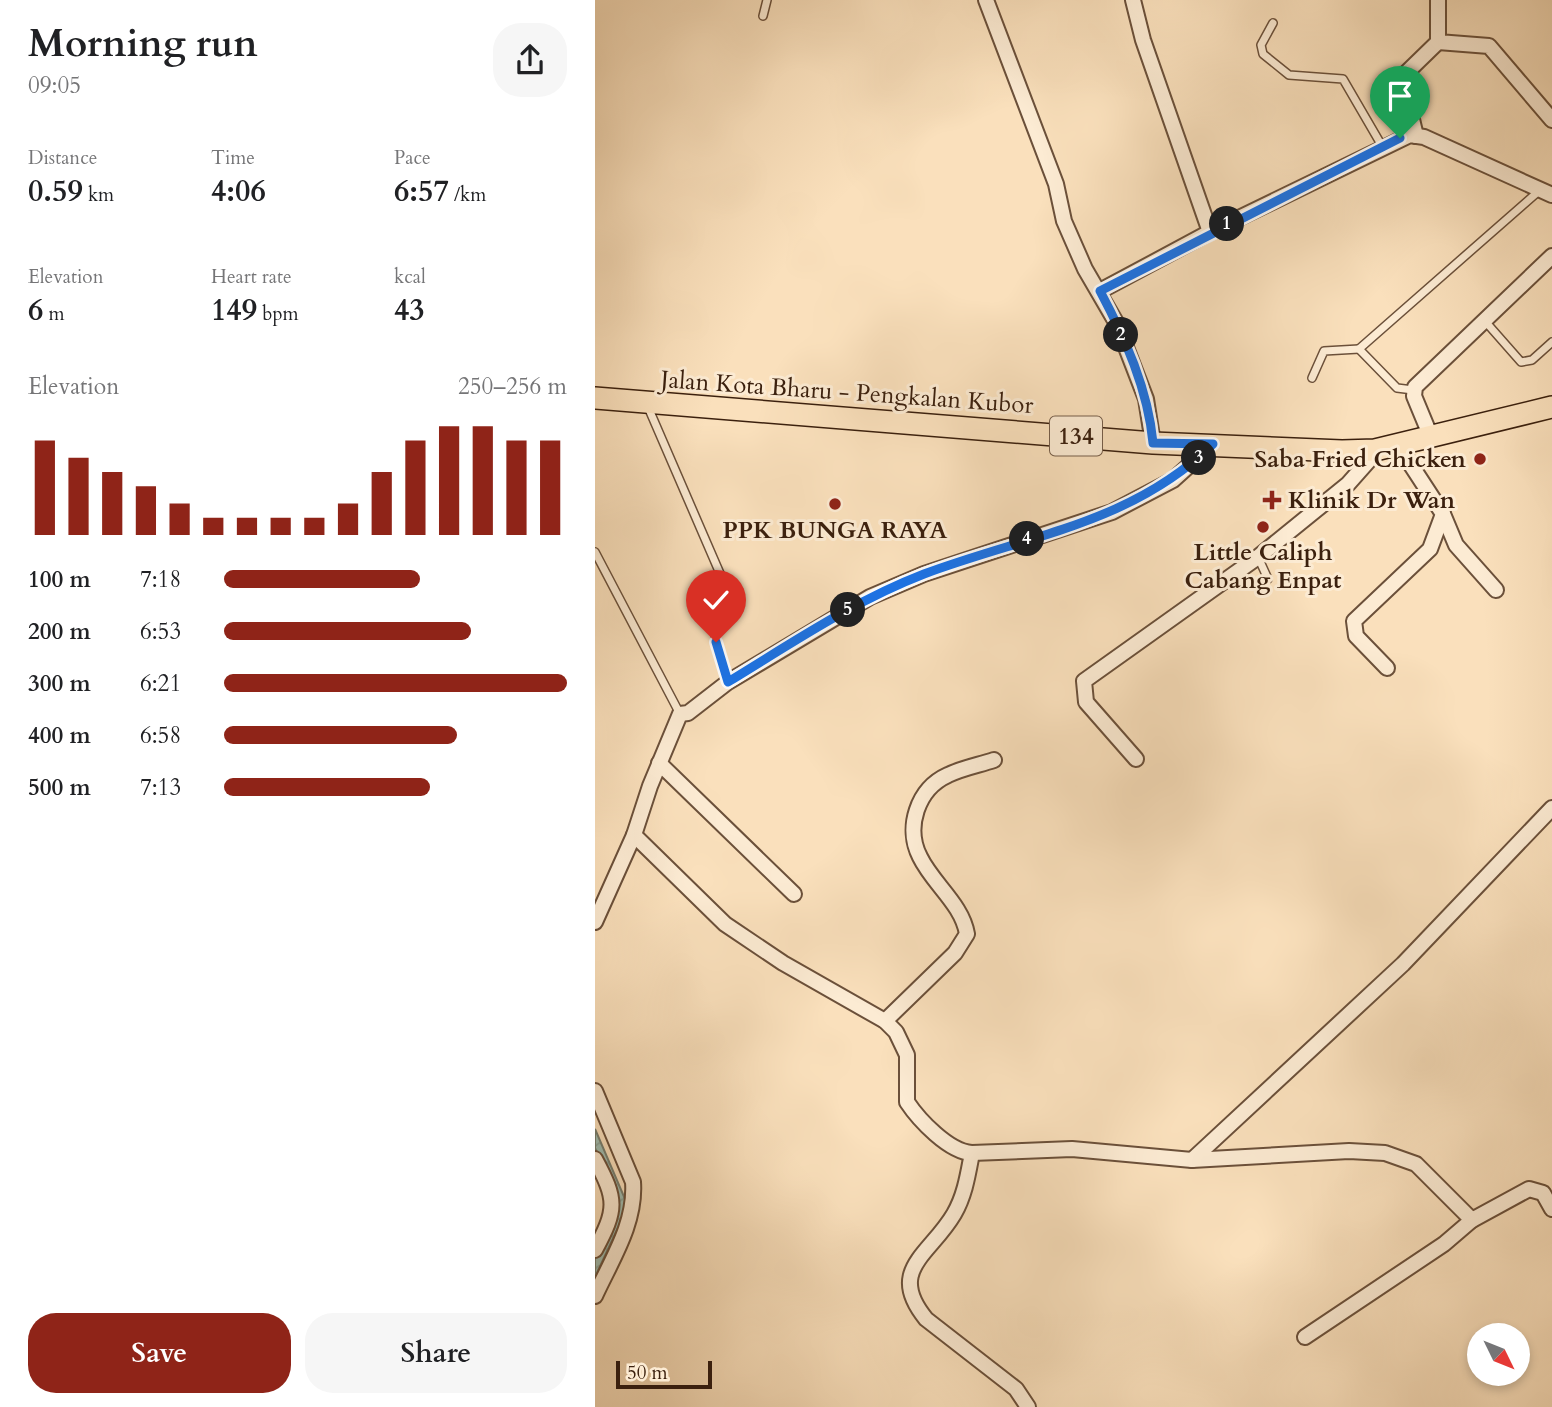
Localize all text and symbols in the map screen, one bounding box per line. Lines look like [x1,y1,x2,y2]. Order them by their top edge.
text: Morning run [28,18,258,70]
button: share [493,23,567,97]
pin [1370,66,1430,138]
text: 09:05 [28,70,81,101]
icon: arrive [1381,77,1419,115]
text: Distance [28,145,97,171]
text: Time [211,145,255,171]
text: Pace [394,145,431,171]
text: 0.59 [28,171,83,212]
text: 4:06 [211,171,266,212]
text: 6:57 [394,171,449,212]
text: km [83,182,114,208]
text: /km [449,182,486,208]
pin: 1 [1209,206,1245,242]
text: 1 [1222,210,1231,236]
text: Elevation [28,264,103,290]
text: Heart rate [211,264,292,290]
text: kcal [394,264,426,290]
text: 6 [28,290,43,331]
text: 149 [211,290,257,331]
text: 43 [394,290,425,331]
text: m [43,301,65,327]
text: bpm [257,301,299,327]
pin: 2 [1103,318,1139,352]
text: 2 [1116,321,1125,347]
street label: Jalan Kota Bharu - Pengkalan Kubor [657,363,1035,422]
text: Elevation [28,371,119,402]
text: 250–256 m [458,371,567,402]
road number: 134 [1050,416,1102,456]
pin: 3 [1181,440,1217,476]
place label: Saba Fried Chicken [1255,443,1467,476]
text: 3 [1194,444,1203,470]
marker: Saba Fried Chicken [1472,451,1488,467]
place label: Klinik Dr Wan [1288,484,1456,517]
marker: Klinik Dr Wan [1262,490,1282,510]
marker: PPK BUNGA RAYA [827,496,843,512]
place label: PPK BUNGA RAYA [723,514,947,547]
marker: Little Caliph Cabang Enpat [1255,519,1271,535]
pin: 4 [1009,522,1045,556]
text: 4 [1022,525,1031,551]
place label: Little Caliph Cabang Enpat [1184,536,1342,597]
text: 100 m [28,564,91,595]
text: 7:18 [140,564,181,595]
pin [686,570,746,642]
icon: check [697,581,735,619]
pin: 5 [831,592,865,628]
text: 5 [843,596,852,622]
text: 200 m [28,616,91,647]
text: 6:53 [140,616,181,647]
text: 300 m [28,668,91,699]
text: 6:21 [140,668,181,699]
text: 400 m [28,720,91,751]
text: 6:58 [140,720,181,751]
text: 500 m [28,772,91,803]
text: 7:13 [140,772,181,803]
button: Save [28,1313,291,1393]
button: Share [305,1313,567,1393]
north arrow [1467,1323,1529,1386]
map controls [1467,1323,1530,1386]
scale bar [616,1358,712,1390]
text: 50 m [627,1360,668,1386]

